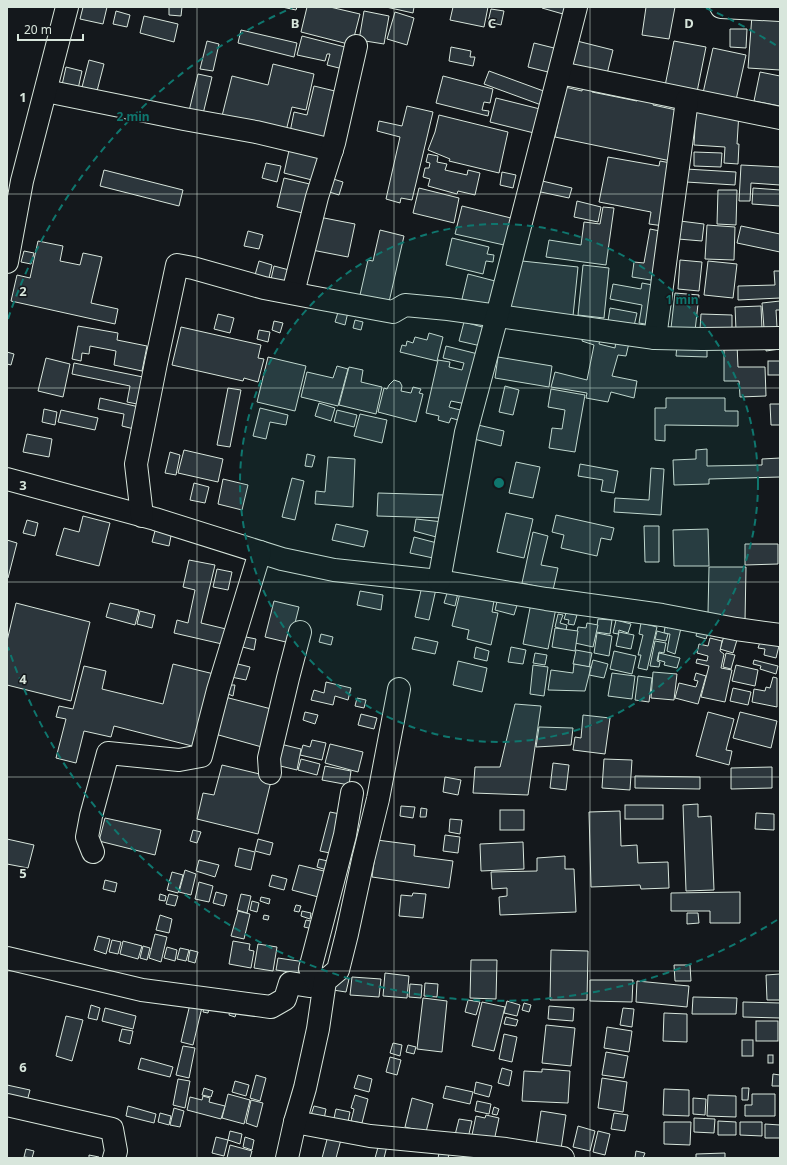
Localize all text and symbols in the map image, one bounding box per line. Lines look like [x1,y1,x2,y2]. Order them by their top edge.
text: B [291,14,299,32]
text: C [488,14,496,32]
text: D [684,14,694,32]
scale bar [18,16,83,42]
text: 20 m [24,21,52,38]
text: 1 [19,88,27,106]
text: 2 min [116,108,150,125]
text: 2 [19,282,27,300]
text: 1 min [665,291,699,308]
text: 3 [19,476,27,494]
centre of rings [492,476,506,490]
text: 4 [19,670,27,688]
text: 5 [19,864,27,882]
text: 6 [19,1058,27,1076]

